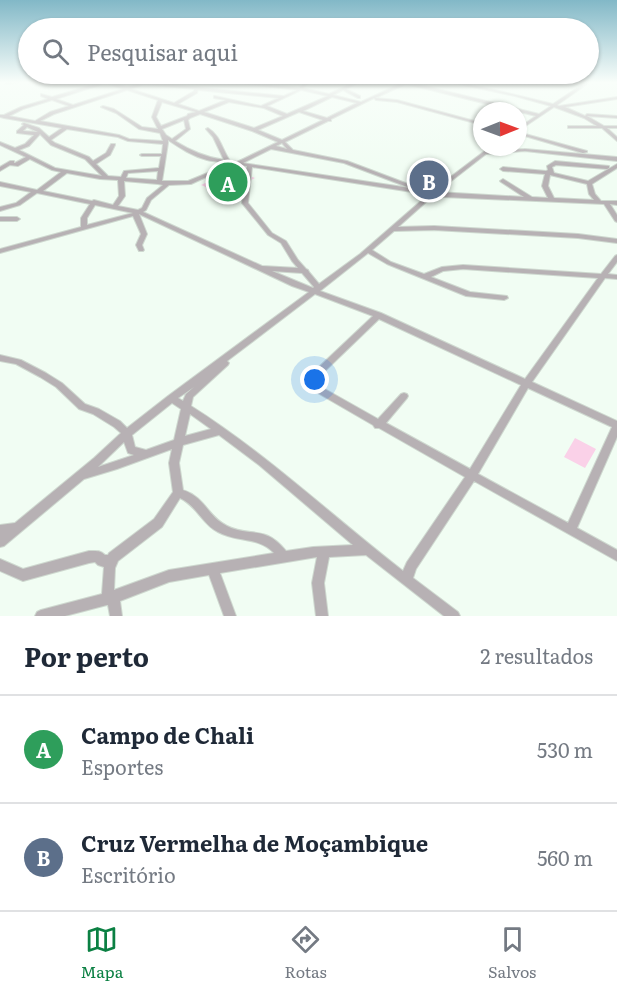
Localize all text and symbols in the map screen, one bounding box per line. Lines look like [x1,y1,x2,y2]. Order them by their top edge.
search box [18,18,599,84]
icon: search [39,35,72,68]
text: Pesquisar aqui [87,35,238,68]
north arrow [473,102,527,156]
pin: B [410,158,448,202]
pin: A [208,160,248,204]
your location [300,365,329,394]
text: Por perto [24,636,149,675]
text: 2 resultados [480,640,593,670]
text: Campo de Chali [81,718,254,751]
text: A [36,734,51,764]
text: 530 m [537,734,593,764]
text: Esportes [81,751,163,781]
text: Cruz Vermelha de Moçambique [81,826,428,859]
text: B [37,842,50,872]
text: 560 m [537,842,593,872]
text: Escritório [81,859,176,889]
tab: Mapa [81,923,123,983]
tab: Rotas [285,923,327,983]
tab: Salvos [488,923,536,983]

